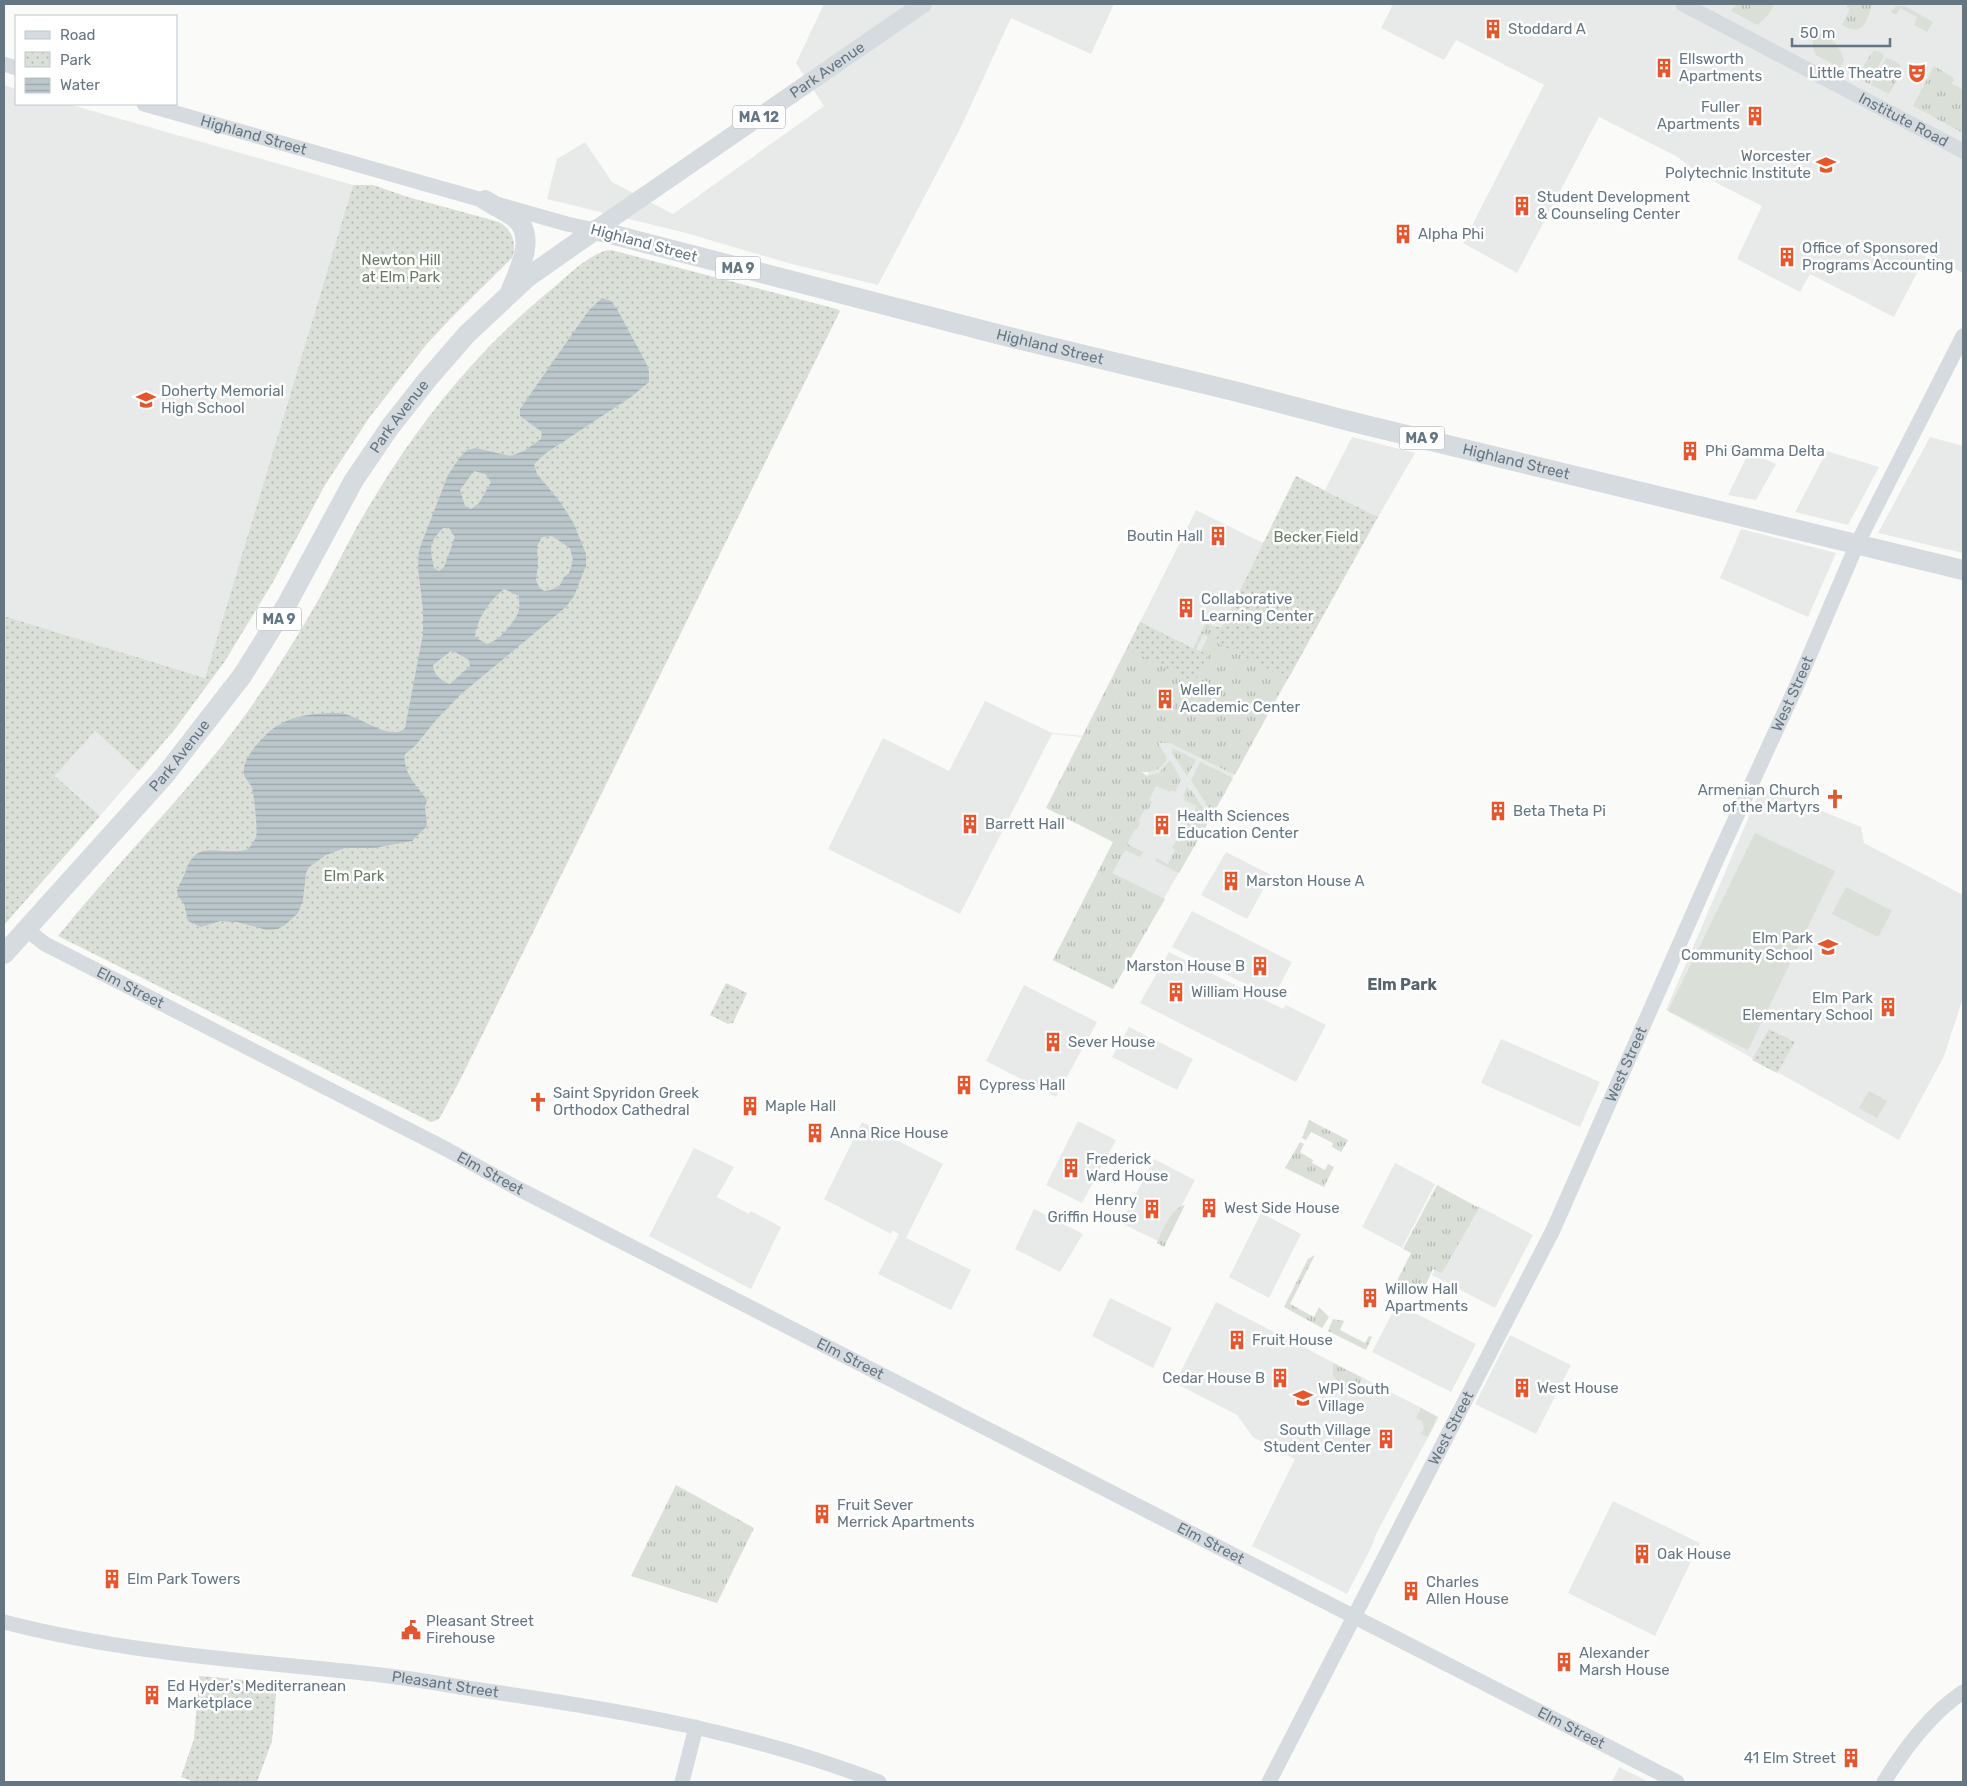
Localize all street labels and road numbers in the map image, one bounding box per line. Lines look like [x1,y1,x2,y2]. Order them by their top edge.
street label: Park Avenue [786,38,868,102]
street label: Institute Road [1856,89,1951,151]
road number: MA 12 [733,105,785,128]
street label: Highland Street [199,112,309,159]
street label: Highland Street [589,220,699,266]
road number: MA 9 [716,256,760,280]
street label: Highland Street [995,325,1106,368]
street label: Park Avenue [366,376,433,457]
road number: MA 9 [1400,426,1444,449]
street label: Highland Street [1461,440,1572,483]
road number: MA 9 [256,608,302,630]
street label: West Street [1768,653,1817,734]
street label: Park Avenue [145,716,214,795]
street label: Elm Street [94,963,167,1012]
street label: West Street [1602,1024,1651,1105]
street label: Elm Street [454,1148,527,1199]
street label: Elm Street [814,1334,887,1383]
street label: West Street [1425,1388,1478,1468]
street label: Elm Street [1174,1519,1248,1568]
street label: Pleasant Street [391,1667,500,1702]
street label: Elm Street [1535,1703,1608,1753]

